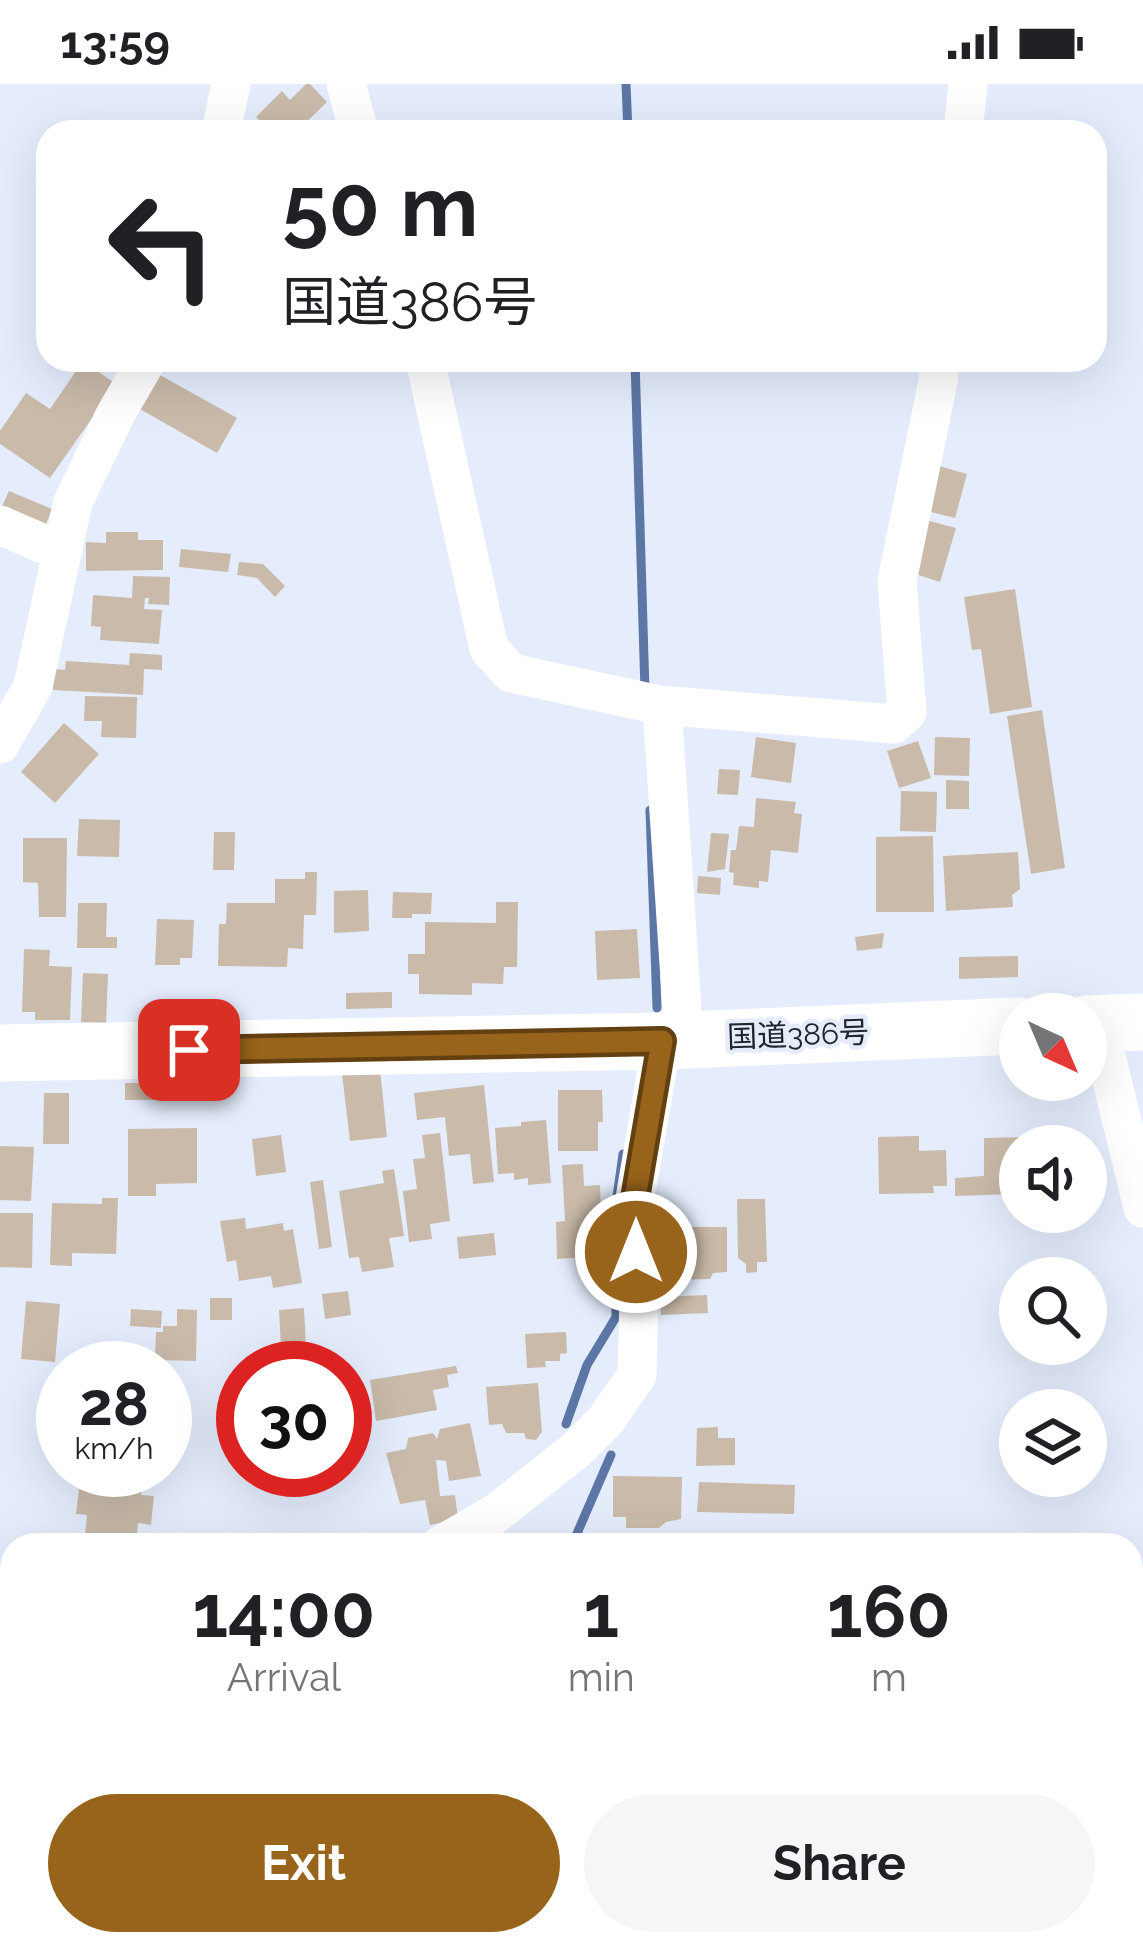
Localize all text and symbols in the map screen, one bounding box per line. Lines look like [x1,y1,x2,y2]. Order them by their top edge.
text: 13:59 [60,16,170,69]
text: 50 m [282,157,478,256]
icon: left [84,168,240,324]
text: 国道386号 [282,270,537,334]
north arrow [999,993,1107,1101]
map controls [999,993,1107,1497]
pin [138,999,240,1101]
street label: 国道386号 [726,1015,870,1054]
icon: arrive [156,1017,222,1083]
button: sound [999,1125,1107,1233]
position arrow [573,1189,699,1315]
button: search [999,1257,1107,1365]
speed limit sign: 30 [216,1341,372,1497]
text: 28 [79,1369,149,1439]
button: layers [999,1389,1107,1497]
text: km/h [74,1431,154,1466]
text: 14:00 [192,1569,375,1654]
text: 1 [583,1569,619,1654]
text: 160 [827,1569,951,1654]
text: Arrival [227,1654,341,1700]
text: min [568,1654,635,1700]
text: m [871,1654,907,1700]
button: Exit [48,1794,560,1932]
button: Share [584,1794,1095,1932]

